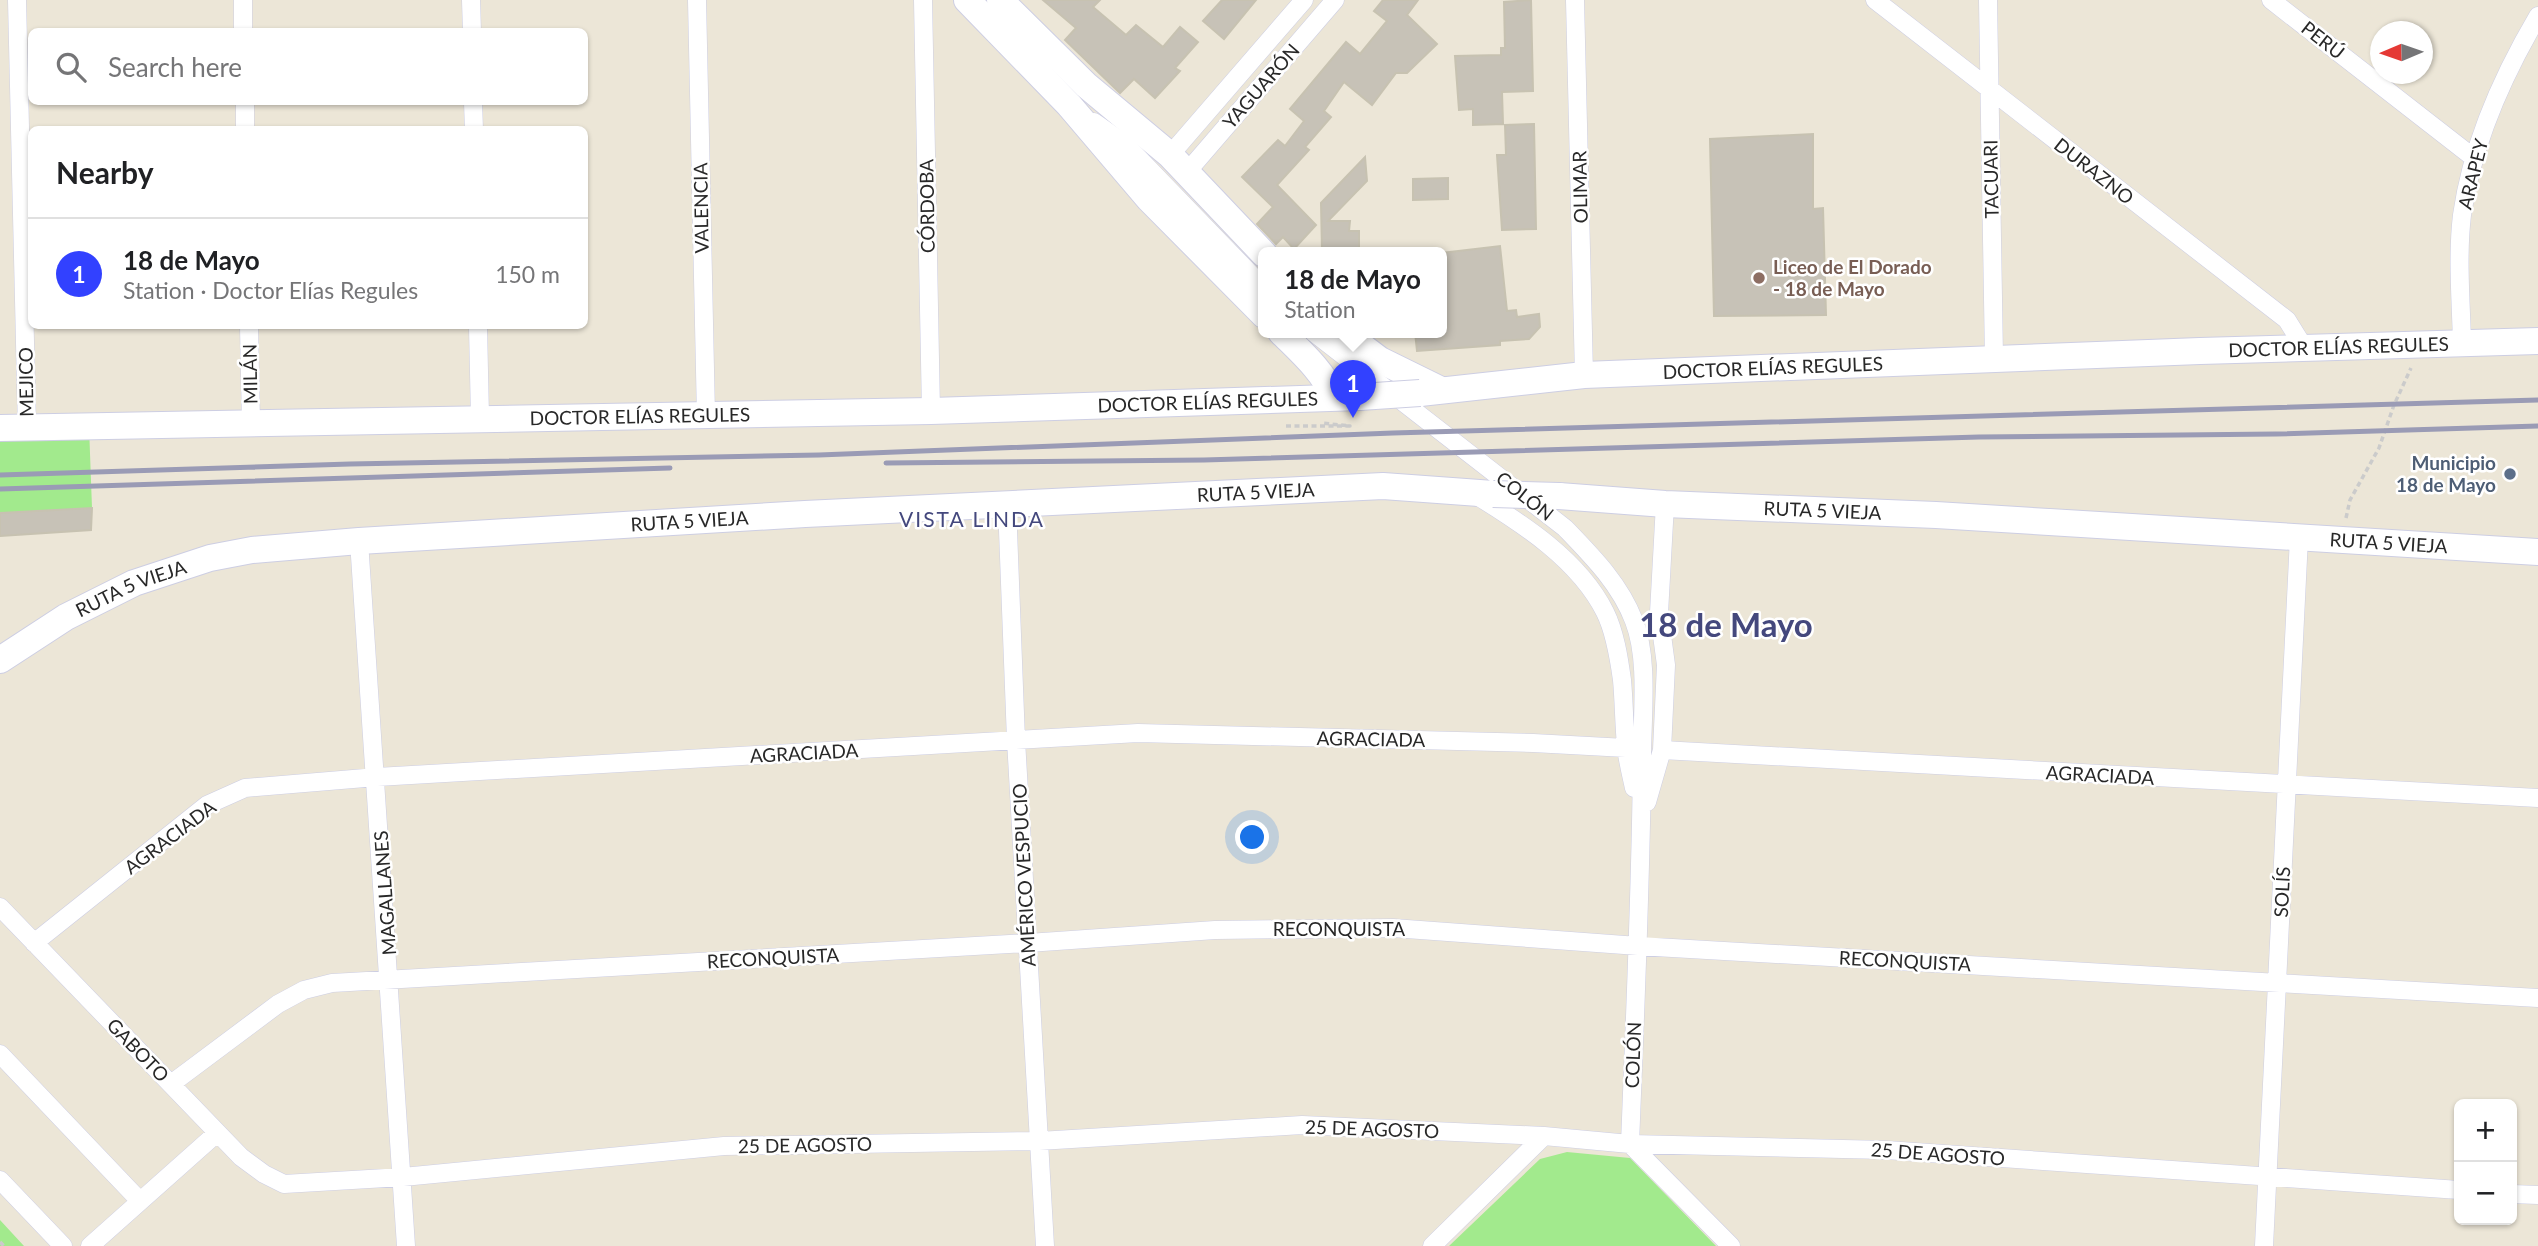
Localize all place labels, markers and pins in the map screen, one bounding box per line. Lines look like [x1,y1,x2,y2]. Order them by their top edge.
place label: Liceo de El Dorado - 18 de Mayo [1773,255,1932,300]
marker: Liceo de El Dorado - 18 de Mayo [1751,270,1767,286]
pin: 1 [1330,360,1376,418]
place label: Municipio 18 de Mayo [2396,451,2496,496]
marker: Municipio 18 de Mayo [2502,466,2518,482]

